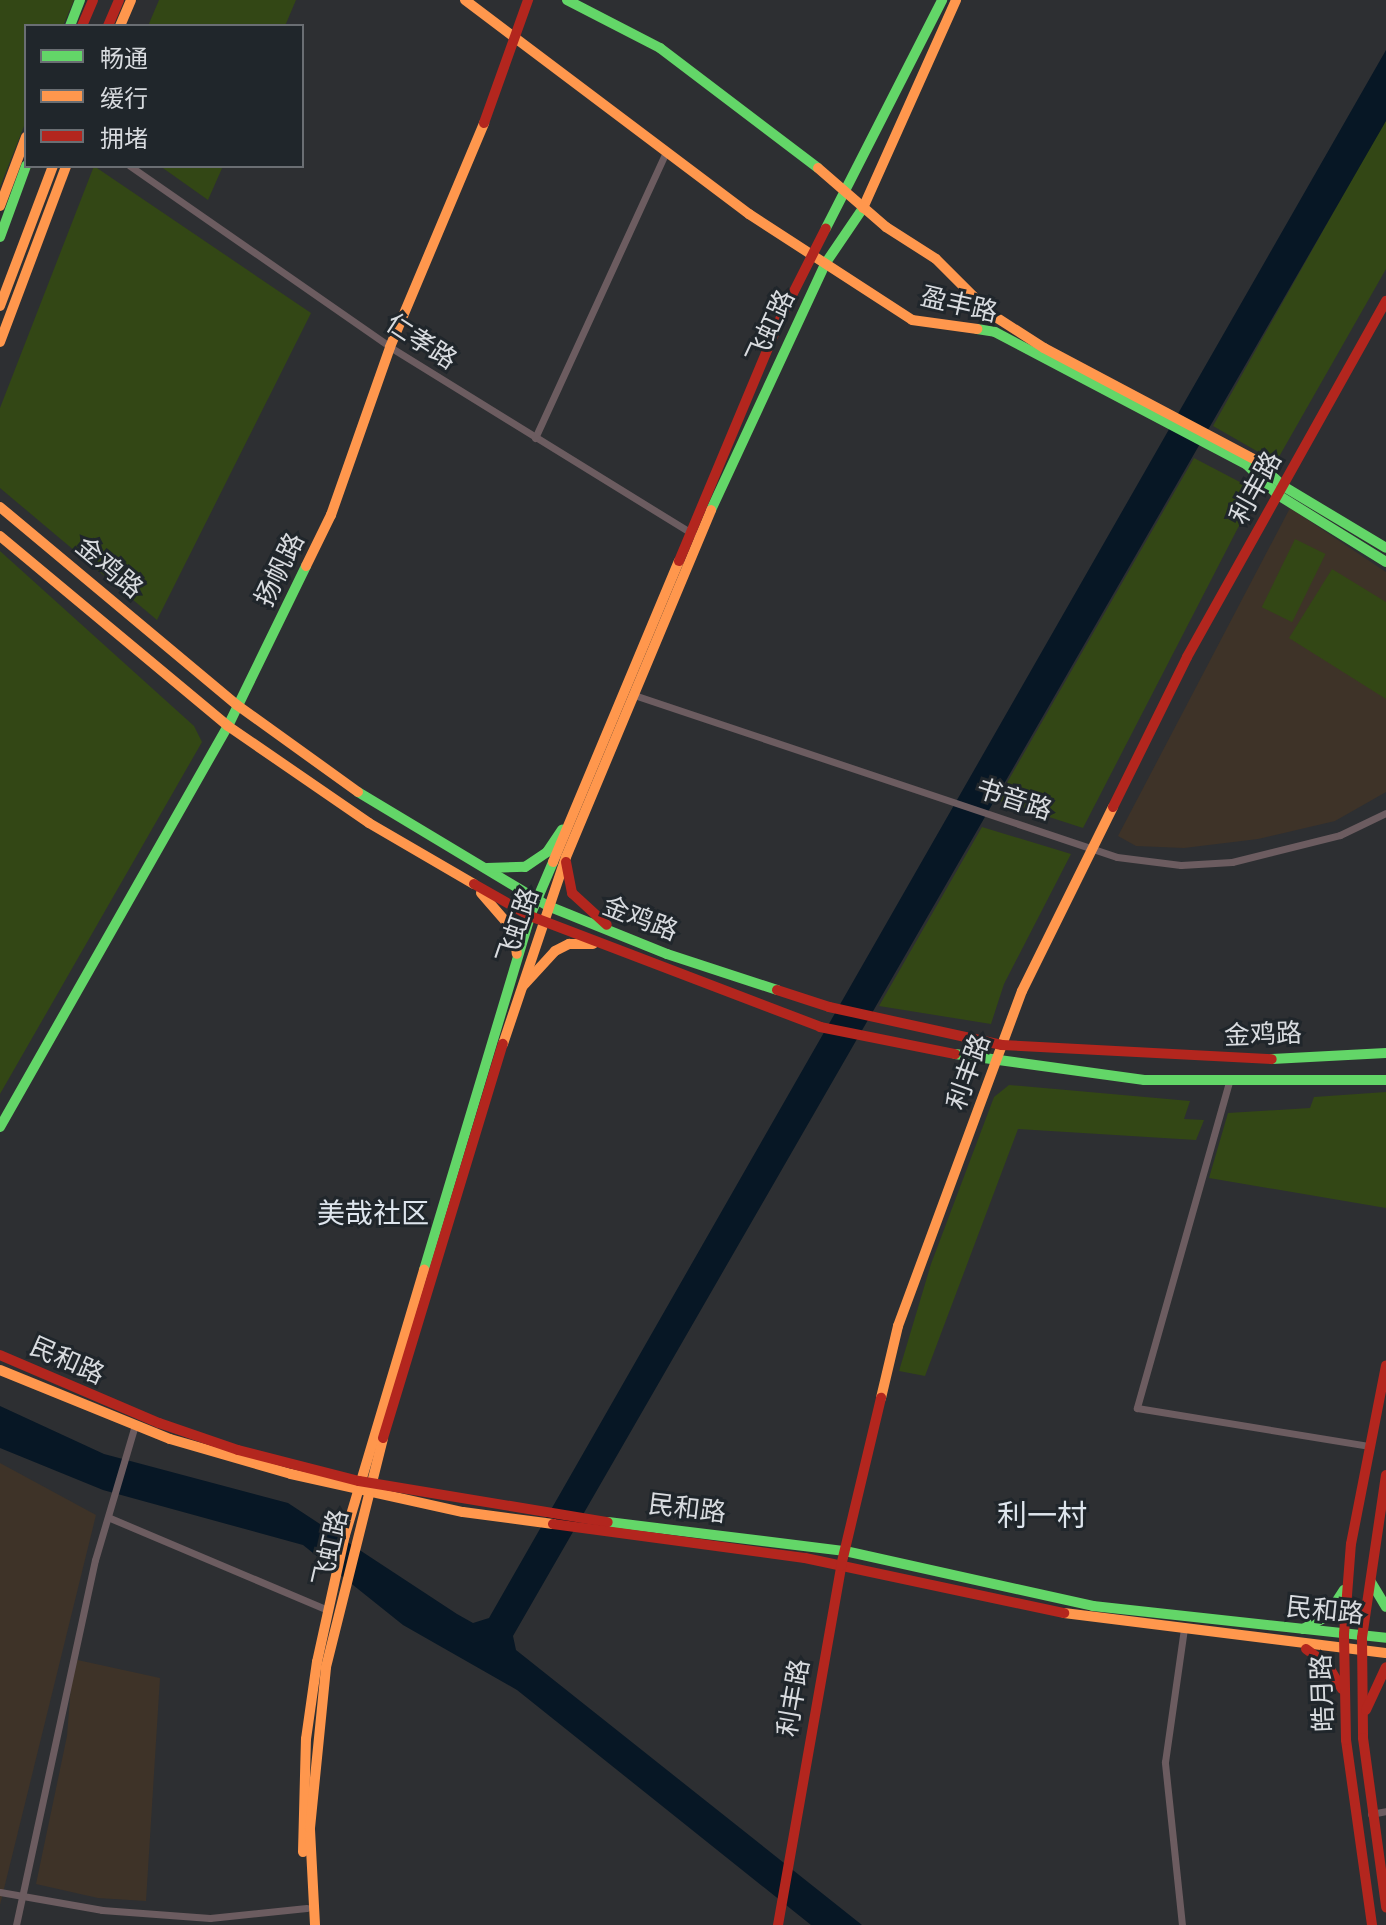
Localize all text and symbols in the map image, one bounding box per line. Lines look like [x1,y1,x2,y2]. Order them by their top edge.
legend [24,24,304,168]
text: 畅通 [100,45,148,73]
text: 缓行 [100,85,148,113]
text: 拥堵 [100,125,148,153]
street label: 盈丰路 [917,281,1001,329]
street label: 飞虹路 [740,285,802,369]
street label: 仁孝路 [380,308,462,376]
street label: 利丰路 [1223,446,1289,530]
street label: 扬帆路 [249,528,311,612]
street label: 金鸡路 [69,531,149,605]
street label: 书音路 [972,773,1056,827]
street label: 飞虹路 [491,884,545,968]
street label: 金鸡路 [598,890,682,948]
street label: 金鸡路 [1223,1018,1303,1052]
street label: 利丰路 [941,1030,997,1114]
district label: 美哉社区 [317,1197,429,1231]
street label: 民和路 [25,1331,109,1391]
street label: 民和路 [646,1489,728,1529]
district label: 利一村 [997,1498,1087,1534]
street label: 飞虹路 [307,1506,355,1590]
street label: 民和路 [1285,1591,1365,1631]
street label: 皓月路 [1306,1653,1340,1733]
street label: 利丰路 [772,1657,816,1739]

